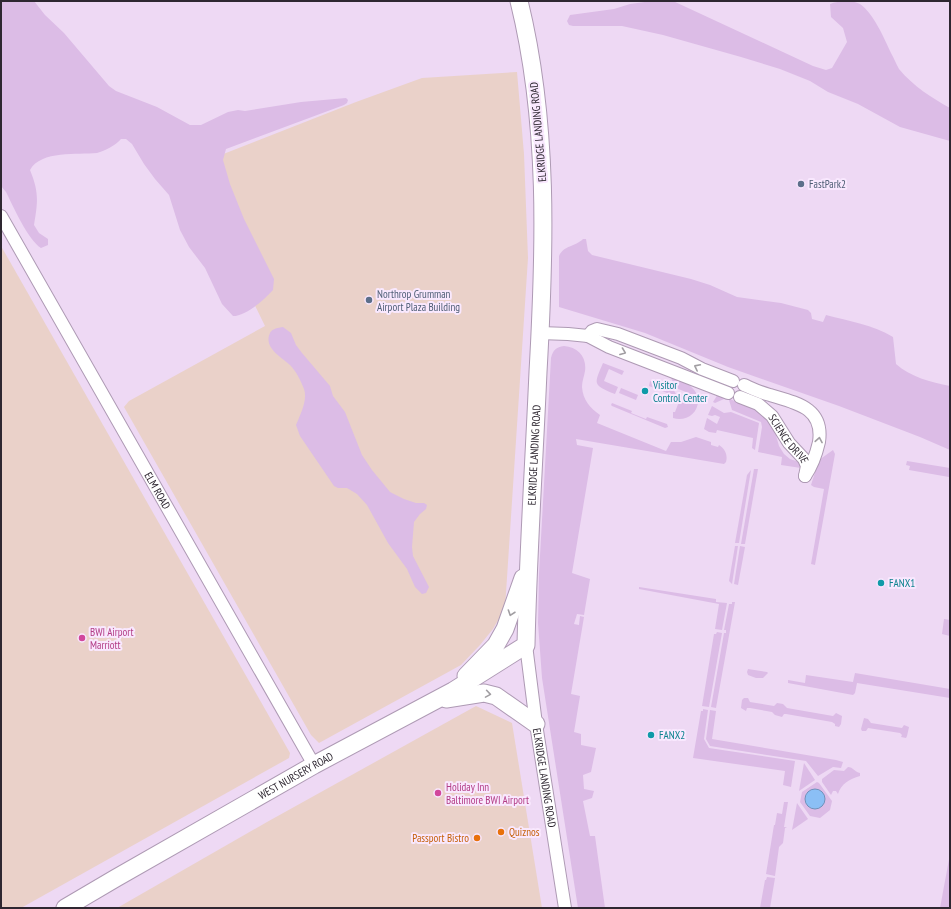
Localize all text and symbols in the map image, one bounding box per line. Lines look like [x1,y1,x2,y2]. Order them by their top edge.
street label: ELKRIDGE LANDING ROAD [527,81,549,183]
place label: FastPark2 [809,177,846,191]
marker: FastPark2 [796,179,806,189]
place label: Northrop Grumman Airport Plaza Building [377,287,460,314]
marker: Northrop Grumman Airport Plaza Building [364,295,374,305]
one-way arrow [620,348,627,356]
one-way arrow [694,364,701,371]
place label: Visitor Control Center [652,378,708,405]
marker: Visitor Control Center [640,386,650,396]
street label: ELKRIDGE LANDING ROAD [524,404,543,506]
street label: SCIENCE DRIVE [766,411,812,465]
one-way arrow [814,437,823,443]
street label: ELM ROAD [141,469,174,512]
place label: FANX1 [889,576,915,590]
marker: FANX1 [876,578,886,588]
one-way arrow [507,609,516,616]
place label: BWI Airport Marriott [90,625,134,652]
marker: BWI Airport Marriott [77,633,87,643]
one-way arrow [485,689,491,698]
street label: ELKRIDGE LANDING ROAD [530,727,559,829]
place label: FANX2 [659,728,685,742]
marker: FANX2 [646,730,656,740]
street label: WEST NURSERY ROAD [256,749,336,802]
place label: Holiday Inn Baltimore BWI Airport [446,780,529,807]
marker: Holiday Inn Baltimore BWI Airport [433,788,443,798]
place label: Quiznos [509,825,540,839]
marker: Quiznos [496,827,506,837]
place label: Passport Bistro [412,831,469,845]
marker: Passport Bistro [472,833,482,843]

